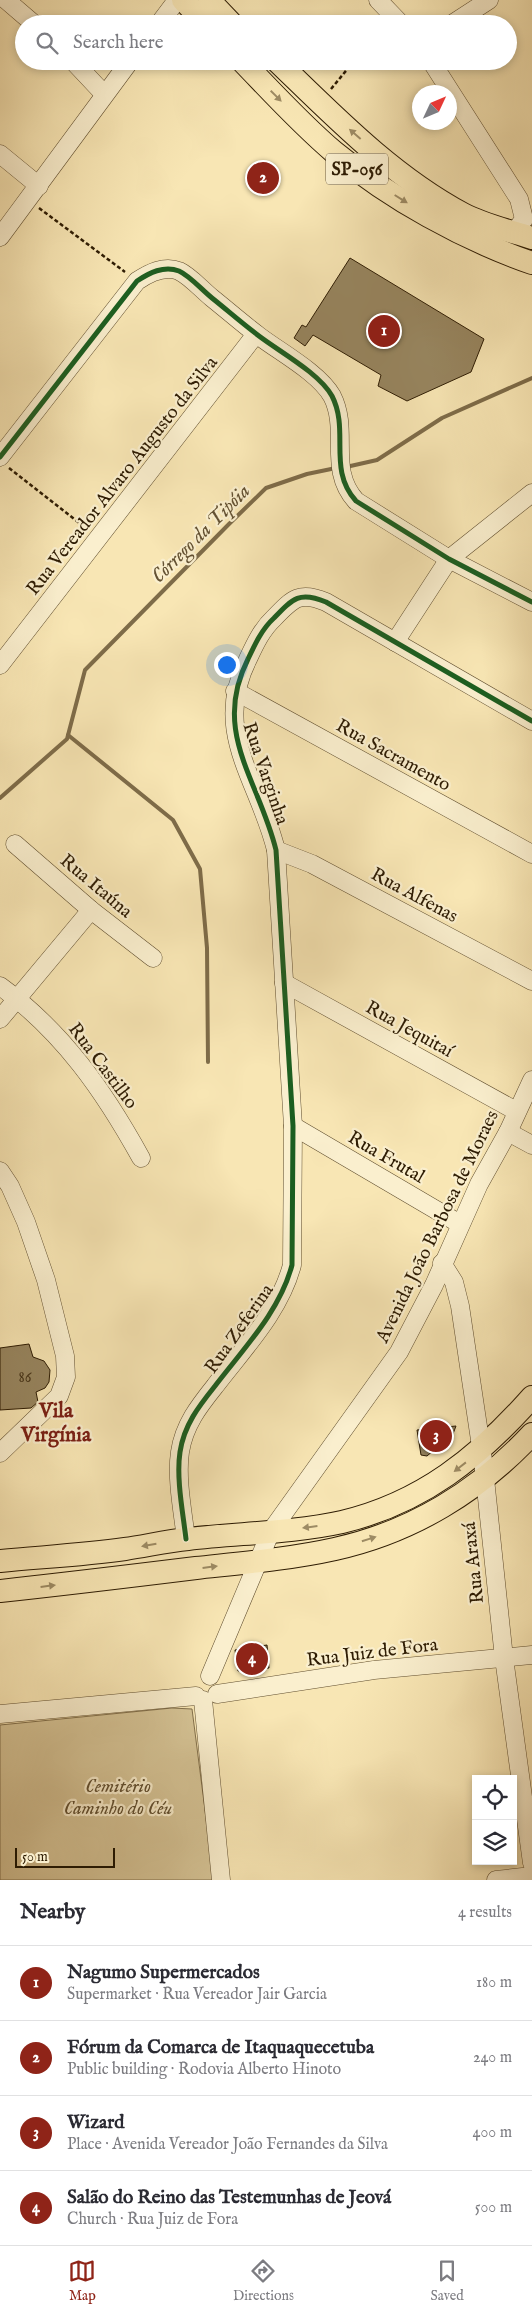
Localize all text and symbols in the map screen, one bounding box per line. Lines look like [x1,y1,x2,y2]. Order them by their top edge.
search box [15,15,517,70]
icon: search [33,29,61,57]
text: Search here [73,31,164,55]
north arrow [412,85,457,130]
one-way arrow [270,90,282,102]
one-way arrow [349,129,361,140]
road number: SP-056 [326,153,388,184]
pin: 2 [247,159,279,197]
one-way arrow [395,194,408,203]
pin: 1 [368,312,400,350]
street label: Rua Vereador Alvaro Augusto da Silva [22,351,224,601]
water label: Córrego da Tipóia [146,479,257,589]
your location [214,652,240,678]
street label: Rua Sacramento [331,714,455,797]
street label: Rua Varginha [236,719,294,829]
street label: Rua Itaúna [54,849,138,924]
street label: Rua Alfenas [366,863,462,929]
street label: Rua Jequitaí [361,996,459,1065]
street label: Rua Castilho [62,1018,143,1114]
street label: Avenida João Barbosa de Moraes [370,1107,505,1348]
street label: Rua Frutal [343,1126,430,1190]
street label: Rua Zeferina [200,1279,280,1379]
house number: 86 [18,1368,32,1388]
district label: Vila Virgínia [20,1398,92,1449]
pin: 3 [420,1417,452,1455]
one-way arrow [453,1462,466,1473]
street label: Rua Araxá [458,1520,490,1605]
one-way arrow [302,1523,318,1531]
one-way arrow [362,1534,377,1542]
one-way arrow [141,1542,157,1550]
one-way arrow [202,1563,218,1571]
one-way arrow [41,1582,57,1590]
street label: Rua Juiz de Fora [305,1633,440,1673]
pin: 4 [236,1640,268,1678]
park label: Cemitério Caminho do Céu [64,1775,172,1821]
map controls [472,1775,517,1865]
button: locate [472,1775,517,1820]
button: layers [472,1820,517,1865]
scale bar [15,1845,115,1868]
text: 50 m [22,1848,48,1866]
text: Nearby [20,1899,85,1926]
text: 4 results [458,1903,512,1923]
text: Nagumo Supermercados [67,1961,260,1985]
text: 1 [33,1973,39,1993]
text: 180 m [476,1973,512,1993]
text: Supermarket · Rua Vereador Jair Garcia [67,1985,327,2005]
text: Fórum da Comarca de Itaquaquecetuba [67,2036,374,2060]
text: 2 [32,2048,40,2068]
text: 240 m [473,2048,512,2068]
text: Public building · Rodovia Alberto Hinoto [67,2060,341,2080]
text: Wizard [67,2111,124,2135]
text: 3 [33,2123,39,2143]
text: 400 m [473,2123,512,2143]
text: Place · Avenida Vereador João Fernandes da Silva [67,2135,388,2155]
text: Salão do Reino das Testemunhas de Jeová [67,2186,391,2210]
text: 4 [32,2198,40,2218]
text: 500 m [475,2198,512,2218]
text: Church · Rua Juiz de Fora [67,2210,238,2230]
tab: Map [68,2257,96,2305]
tab: Directions [233,2257,294,2305]
tab: Saved [431,2257,464,2305]

